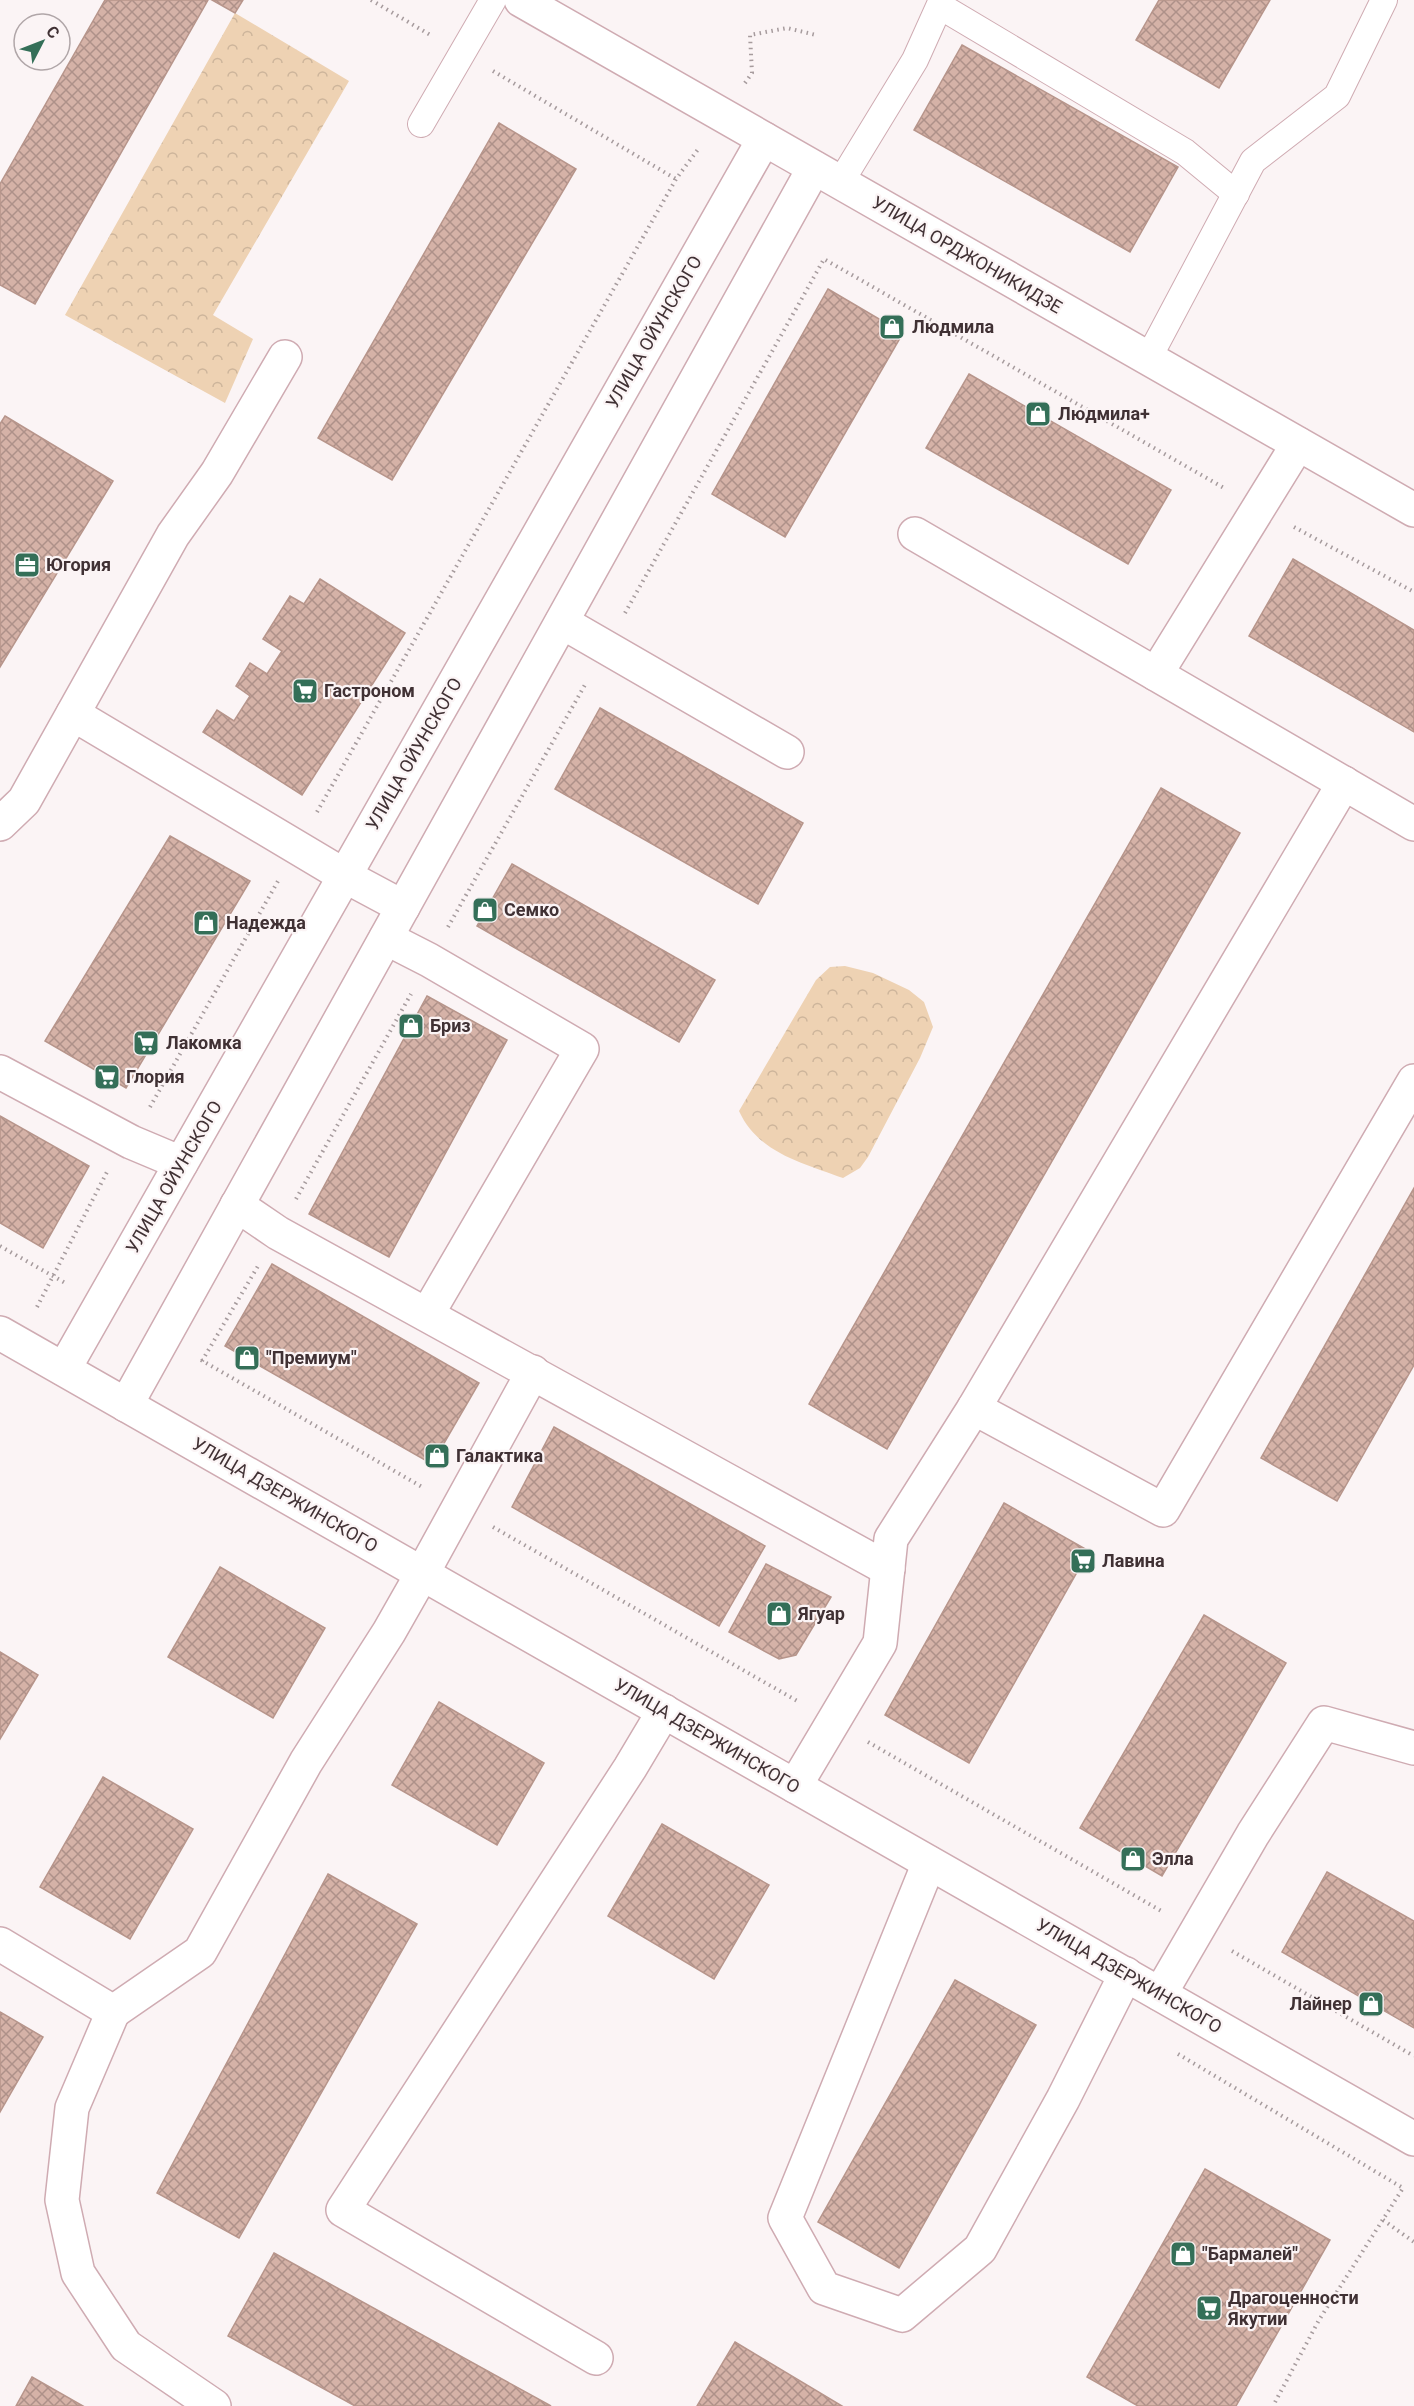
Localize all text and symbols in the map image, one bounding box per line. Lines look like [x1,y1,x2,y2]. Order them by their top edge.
north arrow [12,12,72,72]
text: С [42,22,63,43]
street label: УЛИЦА ОРДЖОНИКИДЗЕ [869,192,1066,318]
street label: УЛИЦА ОЙУНСКОГО [601,252,706,412]
shop icon: Людмила [877,312,907,342]
place label: Людмила [912,316,994,337]
shop icon: Людмила+ [1023,399,1053,429]
place label: Людмила+ [1058,403,1150,424]
office icon: Югория [12,550,42,580]
place label: Югория [46,554,111,575]
street label: УЛИЦА ОЙУНСКОГО [361,674,466,834]
supermarket icon: Гастроном [290,676,320,706]
place label: Гастроном [324,680,415,701]
shop icon: Семко [470,895,500,925]
place label: Семко [504,899,559,920]
shop icon: Надежда [191,908,221,938]
place label: Надежда [226,912,306,933]
shop icon: Бриз [396,1011,426,1041]
place label: Бриз [430,1015,471,1036]
supermarket icon: Лакомка [131,1028,161,1058]
place label: Лакомка [166,1032,242,1053]
supermarket icon: Глория [92,1062,122,1092]
place label: Глория [126,1066,185,1087]
street label: УЛИЦА ОЙУНСКОГО [121,1097,226,1257]
shop icon: "Премиум" [232,1343,262,1373]
place label: "Премиум" [266,1347,357,1368]
street label: УЛИЦА ДЗЕРЖИНСКОГО [189,1433,382,1556]
shop icon: Галактика [422,1441,452,1471]
place label: Галактика [456,1445,544,1466]
supermarket icon: Лавина [1068,1546,1098,1576]
place label: Лавина [1102,1550,1165,1571]
shop icon: Ягуар [764,1599,794,1629]
place label: Ягуар [797,1603,845,1624]
street label: УЛИЦА ДЗЕРЖИНСКОГО [611,1674,804,1797]
shop icon: Элла [1118,1844,1148,1874]
place label: Элла [1152,1848,1194,1869]
street label: УЛИЦА ДЗЕРЖИНСКОГО [1033,1914,1226,2037]
shop icon: Лайнер [1356,1989,1386,2019]
place label: Лайнер [1289,1993,1352,2014]
shop icon: "Бармалей" [1168,2239,1198,2269]
place label: "Бармалей" [1202,2243,1298,2264]
place label: Драгоценности Якутии [1227,2287,1359,2329]
supermarket icon: Драгоценности Якутии [1194,2293,1224,2323]

